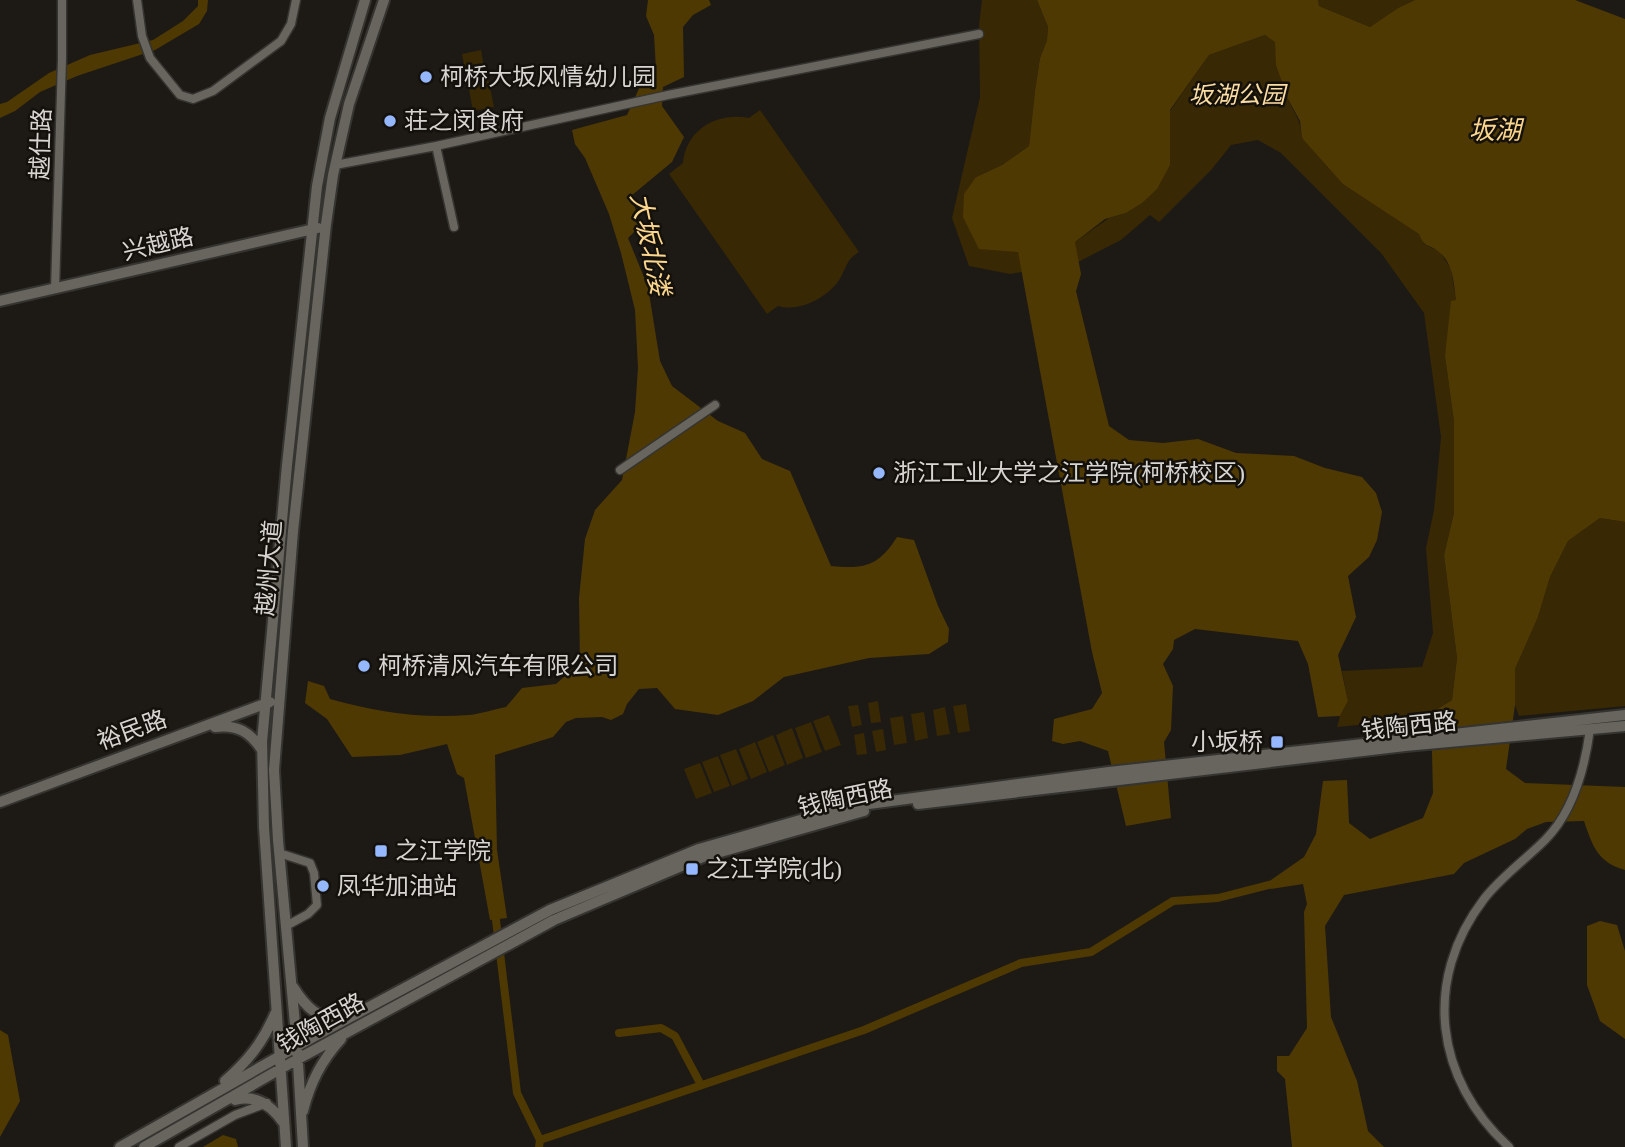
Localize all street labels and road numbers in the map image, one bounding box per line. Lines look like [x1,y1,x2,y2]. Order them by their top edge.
street label: 越仕路 [27,108,55,180]
street label: 兴越路 [120,223,196,265]
street label: 越州大道 [252,519,286,617]
street label: 裕民路 [94,705,170,755]
street label: 钱陶西路 [1360,708,1458,744]
street label: 钱陶西路 [795,775,895,821]
street label: 钱陶西路 [273,988,369,1058]

